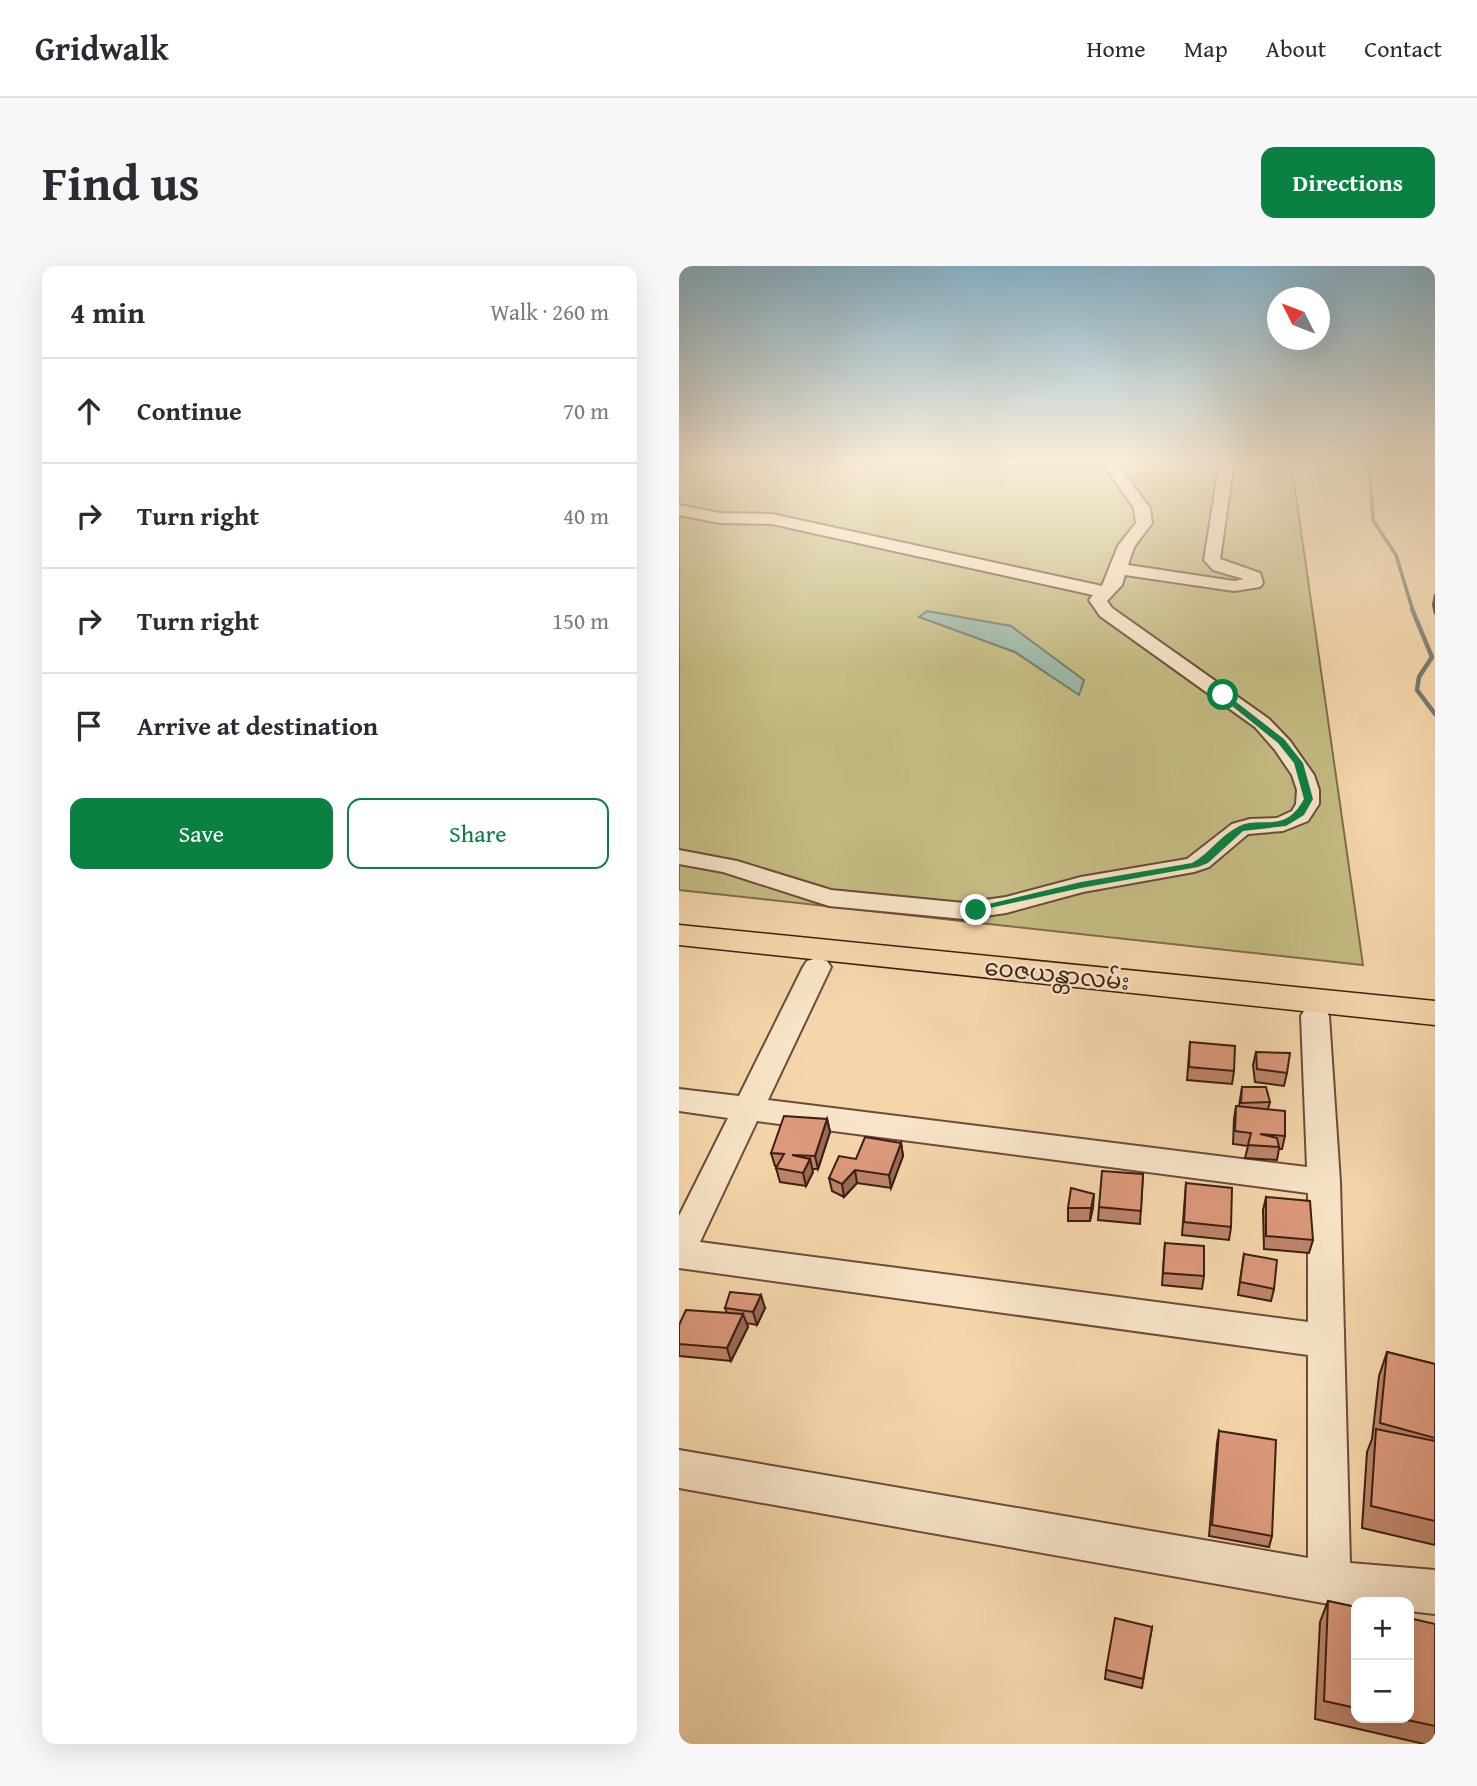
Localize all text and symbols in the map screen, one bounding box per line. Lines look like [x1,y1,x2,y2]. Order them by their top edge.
text: Gridwalk [35,24,169,72]
text: Home [1087,31,1146,66]
text: Map [1184,31,1228,66]
text: About [1266,31,1326,66]
text: Contact [1364,31,1442,66]
text: Find us [42,146,200,218]
button: Directions [1261,147,1435,218]
north arrow [1267,287,1330,350]
text: 4 min [70,290,145,334]
text: Walk · 260 m [490,295,609,328]
text: Continue [137,391,242,430]
icon: ahead [70,392,108,430]
text: 70 m [563,394,609,427]
text: Turn right [137,496,259,535]
icon: right [70,497,108,535]
text: 40 m [563,499,609,532]
text: Turn right [137,601,259,640]
icon: right [70,602,108,640]
text: 150 m [552,604,609,637]
route start [1207,679,1238,710]
text: Arrive at destination [137,706,378,745]
icon: arrive [70,707,108,745]
button: Save [70,798,333,869]
button: Share [347,798,609,869]
route end [960,894,991,925]
street label: ဝေဇယန္တာလမ်း [983,950,1131,1001]
map controls [1351,1597,1414,1723]
button: + [1351,1597,1414,1660]
button: − [1351,1660,1414,1723]

